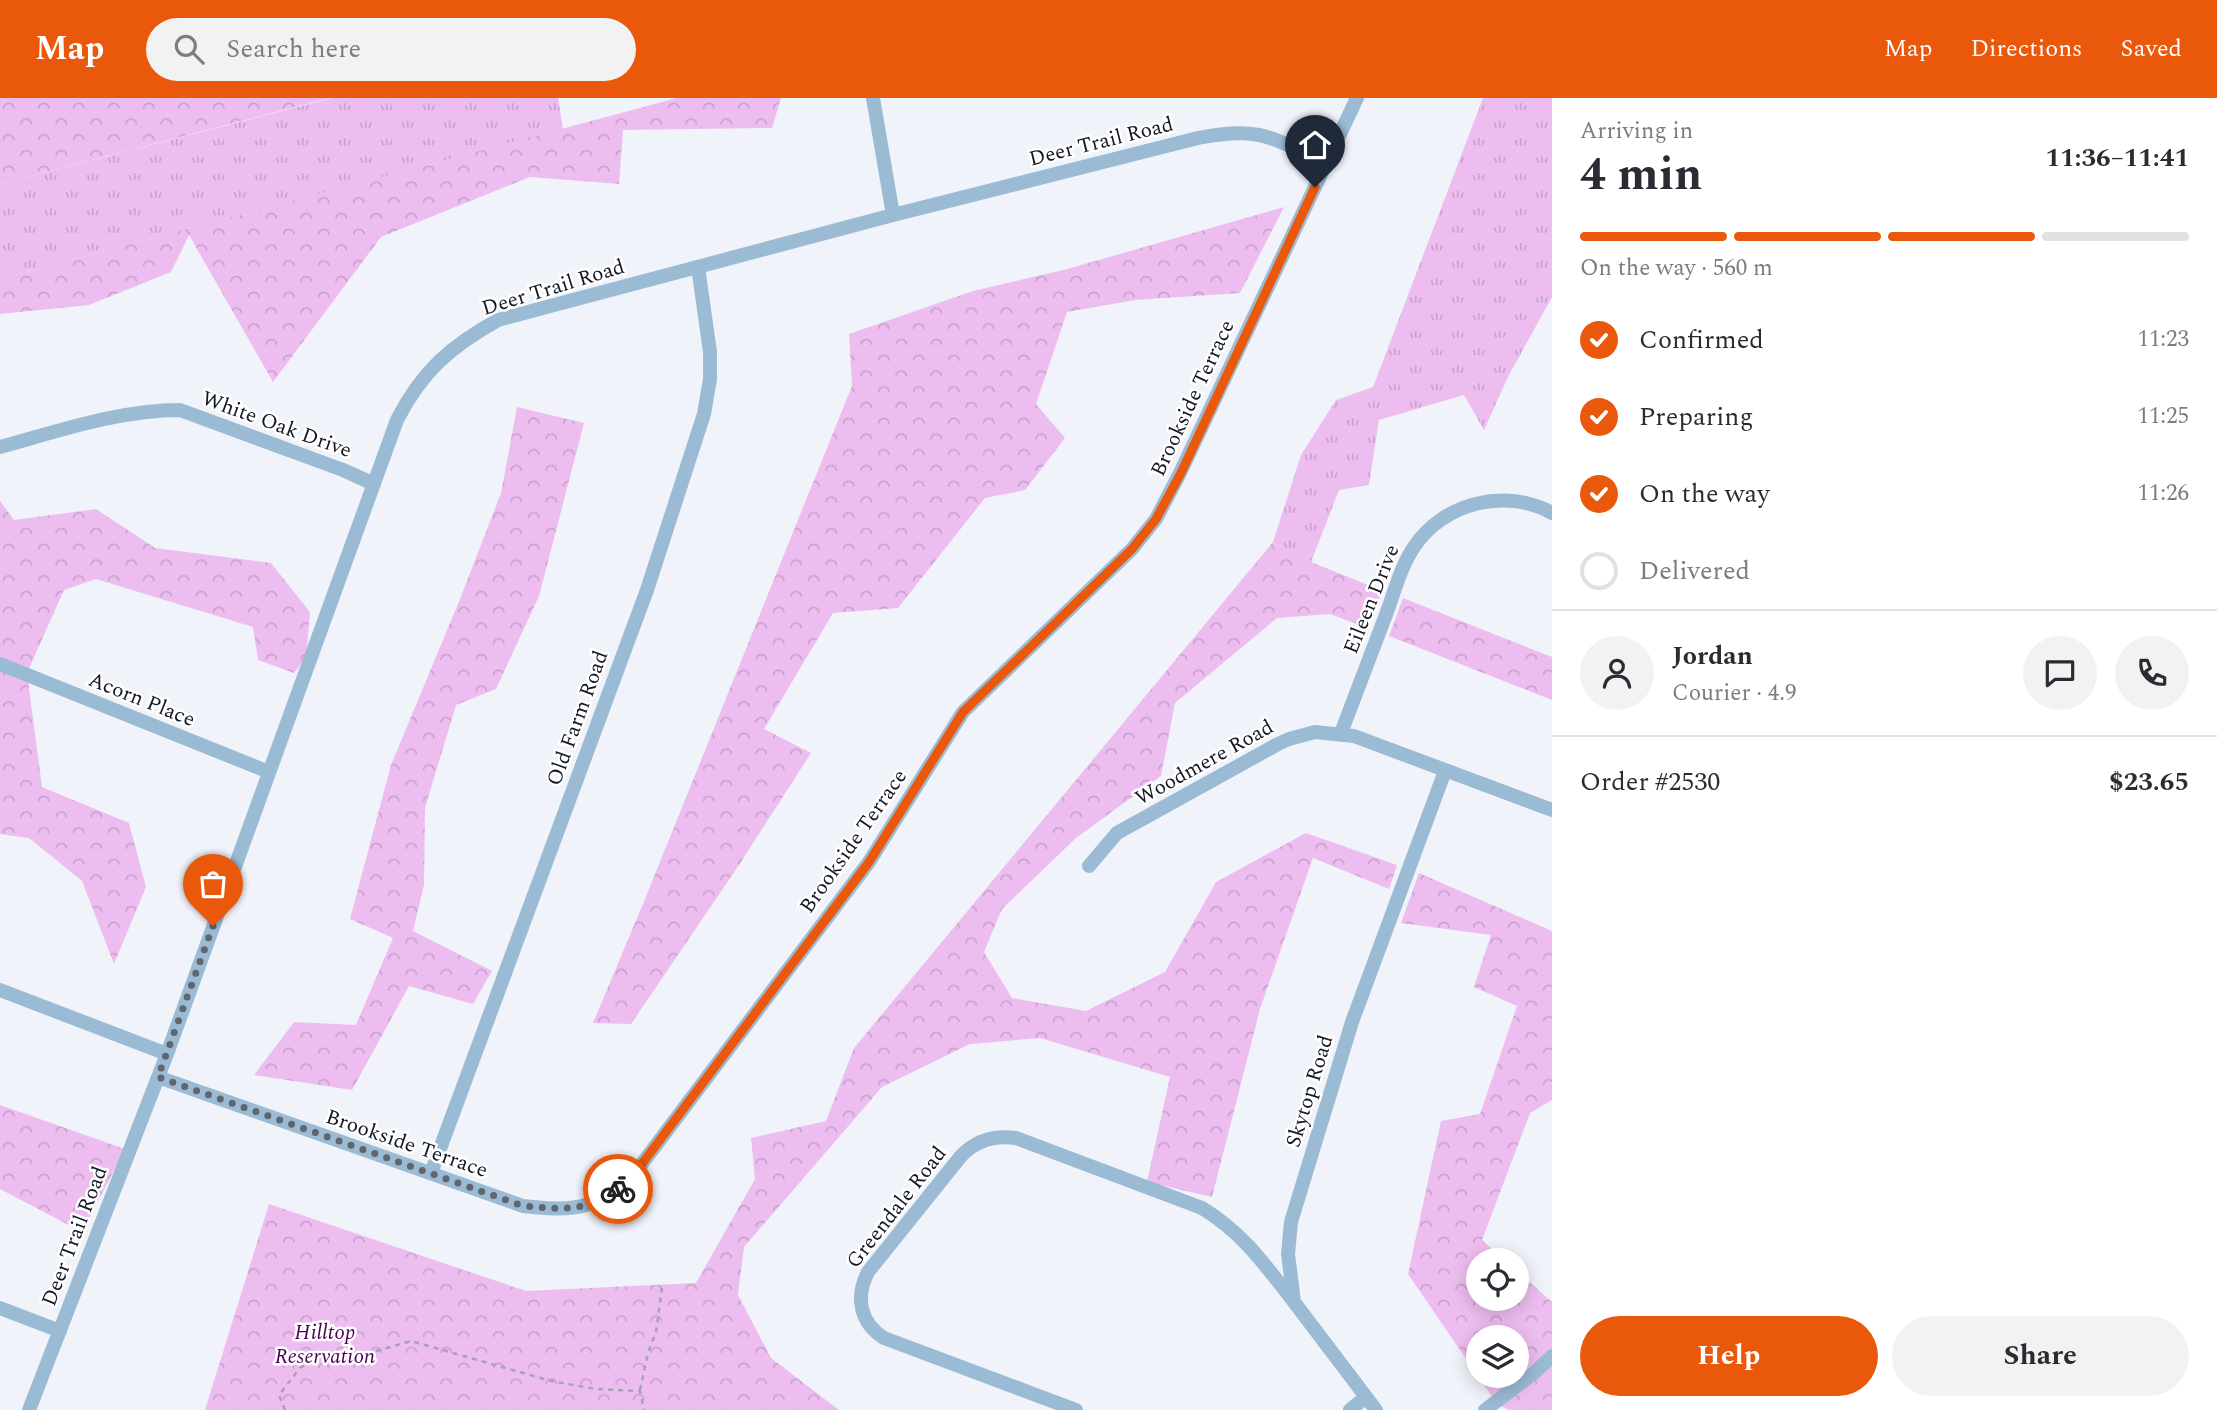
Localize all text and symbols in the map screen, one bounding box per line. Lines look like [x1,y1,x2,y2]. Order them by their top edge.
search box [146,18,636,81]
text: Map [35,24,104,74]
text: Search here [226,29,361,69]
icon: search [170,30,208,68]
text: Map [1884,31,1932,67]
text: Directions [1970,31,2082,67]
text: Saved [2120,31,2182,67]
street label: Deer Trail Road [1026,109,1177,175]
text: Arriving in [1580,114,1693,149]
pin [1285,115,1345,187]
icon: home [1296,126,1334,164]
text: 11:36–11:41 [2045,138,2189,178]
text: 4 min [1580,140,1702,210]
street label: Deer Trail Road [478,251,629,325]
text: On the way · 560 m [1580,251,1773,286]
street label: Brookside Terrace [1143,315,1243,482]
text: Confirmed [1639,320,1764,360]
icon: check [1580,321,1618,359]
text: 11:23 [2137,322,2189,357]
street label: White Oak Drive [197,383,356,467]
text: Preparing [1639,397,1753,437]
icon: check [1580,398,1618,436]
text: 11:25 [2137,399,2189,434]
text: On the way [1639,474,1770,514]
icon: check [1580,475,1618,513]
text: 11:26 [2137,476,2189,511]
street label: Eileen Drive [1335,540,1408,659]
text: Delivered [1639,551,1750,591]
button: person [1580,636,1654,710]
text: Jordan [1672,636,1753,676]
button: chat [2023,636,2097,710]
button: phone [2115,636,2189,710]
street label: Old Farm Road [539,646,617,790]
street label: Acorn Place [83,664,200,736]
text: Courier · 4.9 [1672,676,1797,711]
street label: Woodmere Road [1129,712,1280,814]
text: Order #2530 [1580,762,1720,802]
text: $23.65 [2109,762,2189,802]
street label: Brookside Terrace [792,763,916,920]
pin [183,854,243,926]
icon: bag [194,865,232,903]
street label: Skytop Road [1278,1031,1342,1152]
street label: Brookside Terrace [321,1101,492,1187]
street label: Greendale Road [839,1140,955,1276]
courier [583,1154,653,1224]
street label: Deer Trail Road [33,1162,116,1311]
icon: bike [599,1170,637,1208]
map controls [1466,1248,1529,1388]
button: locate [1466,1248,1529,1311]
button: Help [1580,1316,1878,1396]
button: Share [1892,1316,2189,1396]
park label: Hilltop Reservation [275,1317,375,1373]
button: layers [1466,1325,1529,1388]

